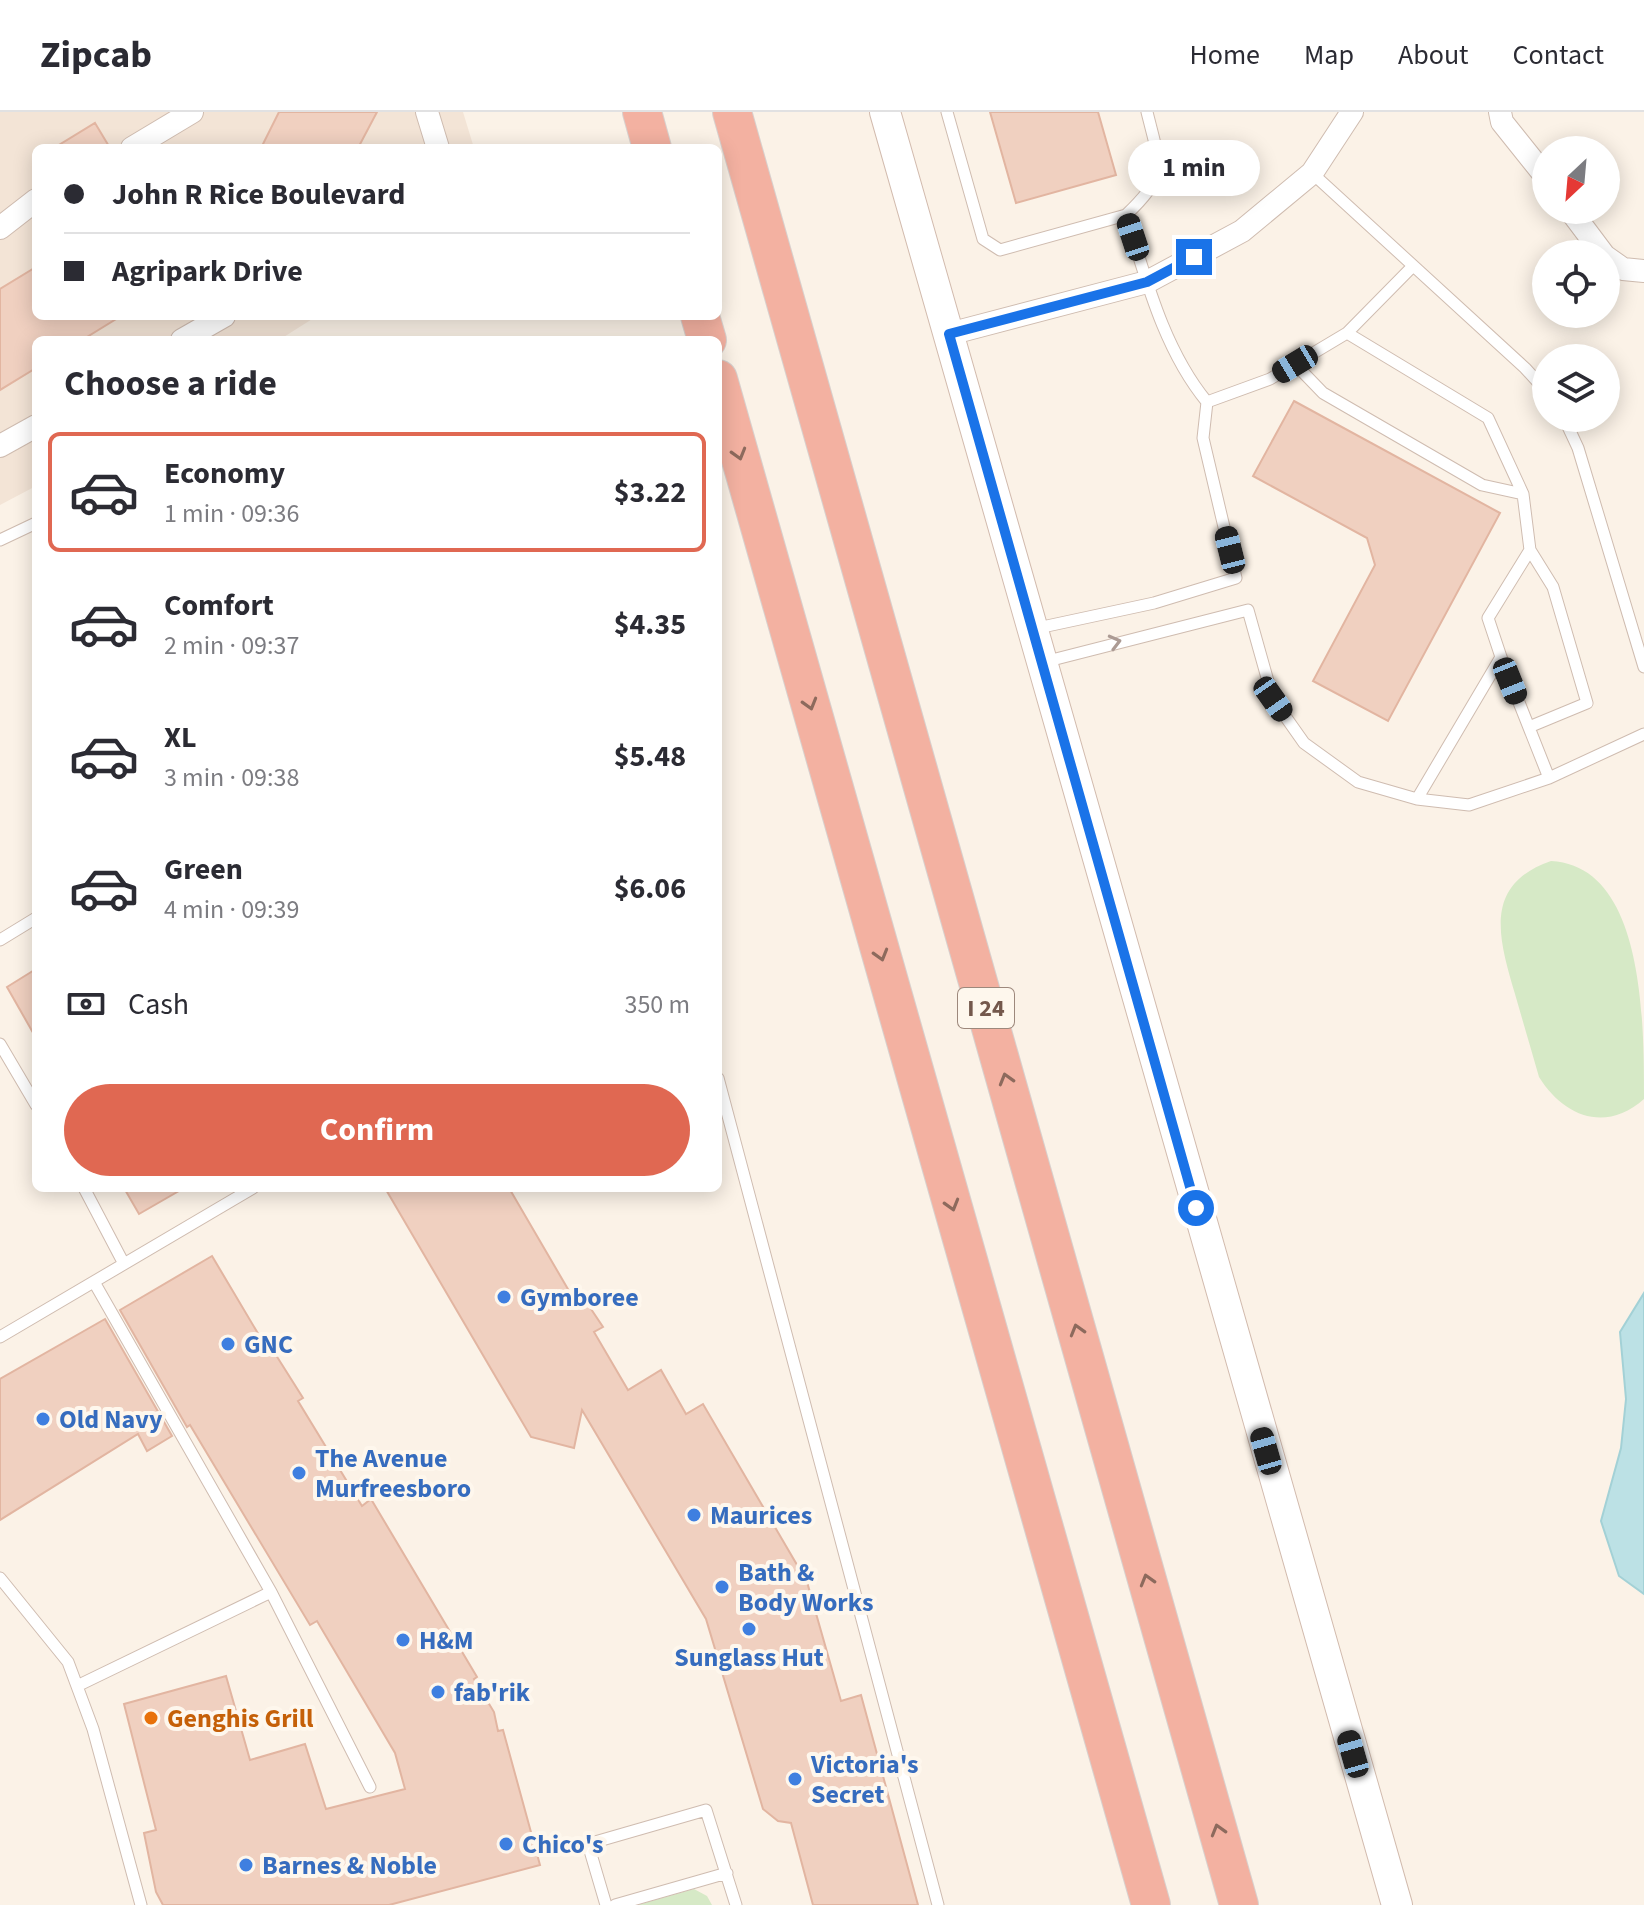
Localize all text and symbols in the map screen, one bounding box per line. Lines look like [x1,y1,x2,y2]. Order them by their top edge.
text: Zipcab [40,28,152,82]
text: Home [1189,35,1260,75]
text: Map [1304,35,1354,75]
text: About [1398,35,1469,75]
text: Contact [1513,35,1604,75]
north arrow [1532,136,1620,224]
map controls [1532,136,1620,432]
callout: 1 min [1128,141,1260,197]
text: 1 min [1162,149,1226,186]
text: John R Rice Boulevard [112,173,406,216]
car [1114,210,1152,264]
route end [1176,239,1212,275]
button: locate [1532,240,1620,328]
text: Agripark Drive [112,250,303,293]
car [1268,341,1322,387]
button: layers [1532,344,1620,432]
text: Choose a ride [64,358,277,409]
one-way arrow [730,447,746,461]
text: Economy [164,452,285,495]
icon: car [68,456,140,528]
text: $3.22 [614,471,686,514]
text: 1 min · 09:36 [164,495,299,532]
car [1213,524,1247,576]
text: Comfort [164,584,274,627]
icon: car [68,588,140,660]
text: $4.35 [614,603,686,646]
text: 2 min · 09:37 [164,627,299,664]
one-way arrow [1107,635,1121,651]
car [1490,654,1530,708]
car [1249,672,1297,726]
one-way arrow [801,697,817,711]
text: XL [164,716,197,759]
icon: car [68,720,140,792]
text: $5.48 [614,735,686,778]
text: 3 min · 09:38 [164,759,299,796]
text: Green [164,848,243,891]
icon: car [68,852,140,924]
text: $6.06 [614,867,686,910]
text: 4 min · 09:39 [164,891,299,928]
one-way arrow [872,947,888,961]
icon: cash [64,982,108,1026]
text: Cash [128,983,189,1026]
text: 350 m [624,986,690,1023]
road number: I 24 [958,988,1014,1028]
one-way arrow [999,1073,1015,1087]
button: Confirm [64,1084,690,1176]
route start [1178,1190,1214,1226]
one-way arrow [943,1197,959,1211]
place label: Gymboree [520,1279,639,1316]
marker: Gymboree [495,1288,513,1306]
one-way arrow [1070,1323,1086,1337]
place label: GNC [244,1326,293,1363]
marker: GNC [219,1335,237,1353]
place label: Old Navy [59,1401,163,1438]
marker: Old Navy [34,1410,52,1428]
car [1248,1425,1284,1477]
place label: The Avenue Murfreesboro [315,1440,471,1507]
marker: The Avenue Murfreesboro [290,1464,308,1482]
place label: Maurices [710,1497,812,1534]
marker: Maurices [685,1506,703,1524]
place label: Bath & Body Works [738,1554,874,1621]
one-way arrow [1140,1573,1157,1587]
marker: Bath & Body Works [713,1578,731,1596]
marker: Sunglass Hut [740,1620,758,1638]
place label: H&M [419,1622,474,1659]
marker: H&M [394,1631,412,1649]
place label: Sunglass Hut [674,1639,824,1676]
place label: fab'rik [454,1674,531,1711]
marker: fab'rik [429,1683,447,1701]
place label: Genghis Grill [167,1700,314,1737]
marker: Genghis Grill [142,1709,160,1727]
car [1335,1728,1371,1780]
place label: Victoria's Secret [810,1746,918,1813]
marker: Victoria's Secret [786,1770,804,1788]
one-way arrow [1211,1823,1227,1837]
place label: Chico's [522,1826,603,1863]
marker: Chico's [497,1835,515,1853]
place label: Barnes & Noble [262,1847,437,1884]
marker: Barnes & Noble [237,1856,255,1874]

